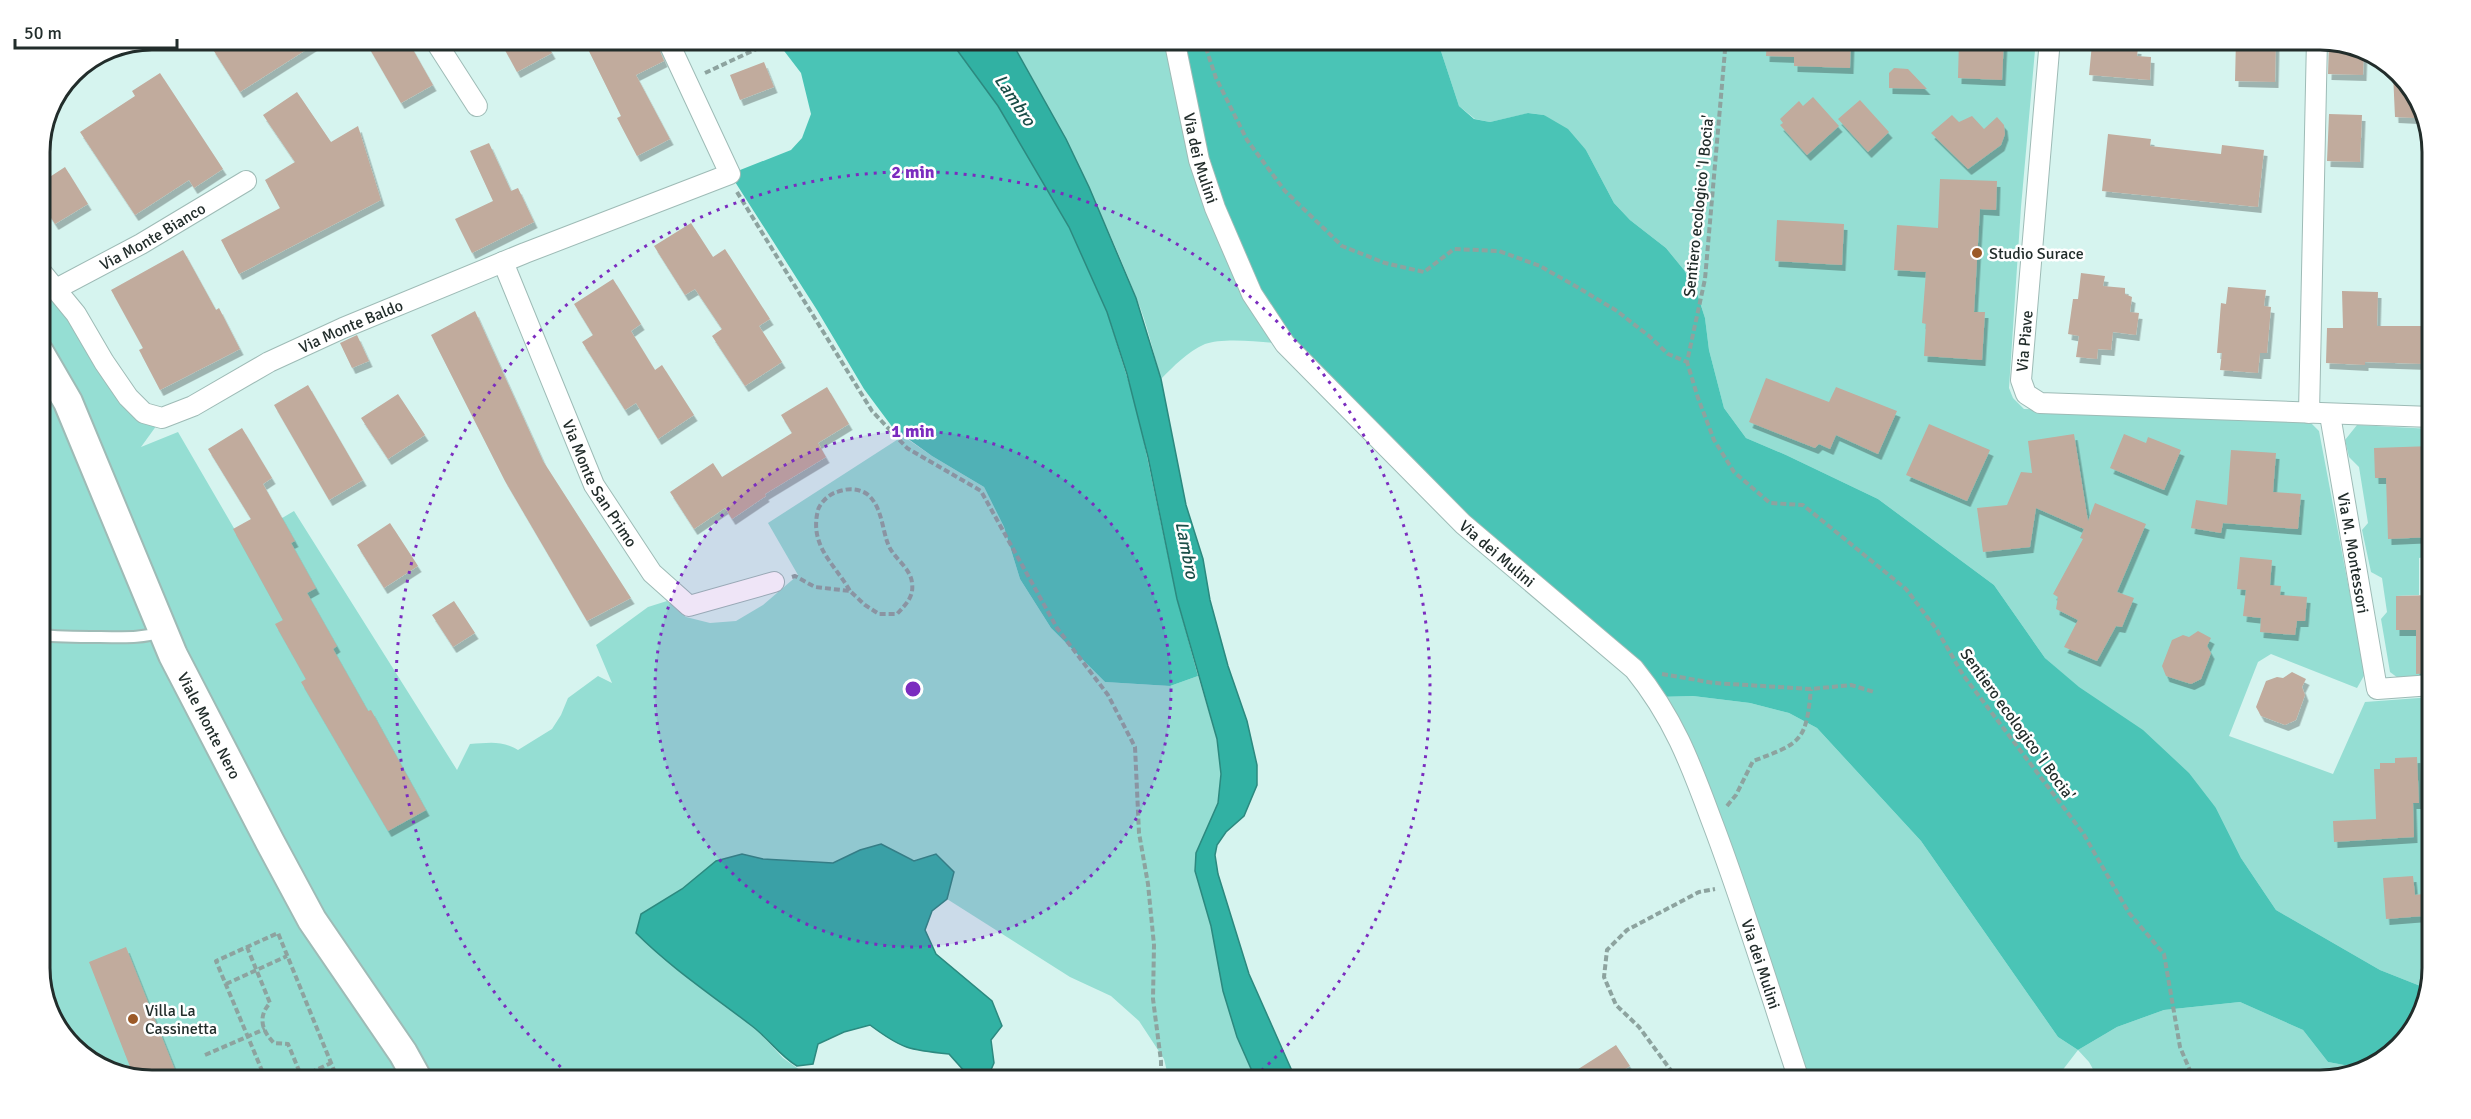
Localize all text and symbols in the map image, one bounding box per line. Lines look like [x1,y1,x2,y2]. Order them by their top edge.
scale bar [15,12,177,50]
text: 50 m [24,22,62,44]
water label: Lambro [990,70,1041,131]
street label: Via dei Mulini [1178,111,1222,206]
street label: Sentiero ecologico 'I Bocia' [1679,114,1718,298]
text: 2 min [891,161,935,183]
street label: Via Monte Bianco [96,199,209,275]
place label: Studio Surace [1989,244,2084,264]
marker: Studio Surace [1970,246,1984,260]
street label: Via Monte Baldo [296,295,406,358]
street label: Via Piave [2012,310,2038,373]
street label: Via Monte San Primo [557,417,641,551]
text: 1 min [891,420,935,442]
street label: Via M. Montessori [2332,491,2373,615]
street label: Via dei Mulini [1455,516,1539,592]
water label: Lambro [1171,520,1204,582]
street label: Sentiero ecologico 'I Bocia' [1955,645,2079,804]
street label: Viale Monte Nero [173,669,245,783]
centre of rings [903,679,923,699]
street label: Via dei Mulini [1736,917,1784,1012]
place label: Villa La Cassinetta [145,1001,217,1039]
marker: Villa La Cassinetta [126,1012,140,1026]

